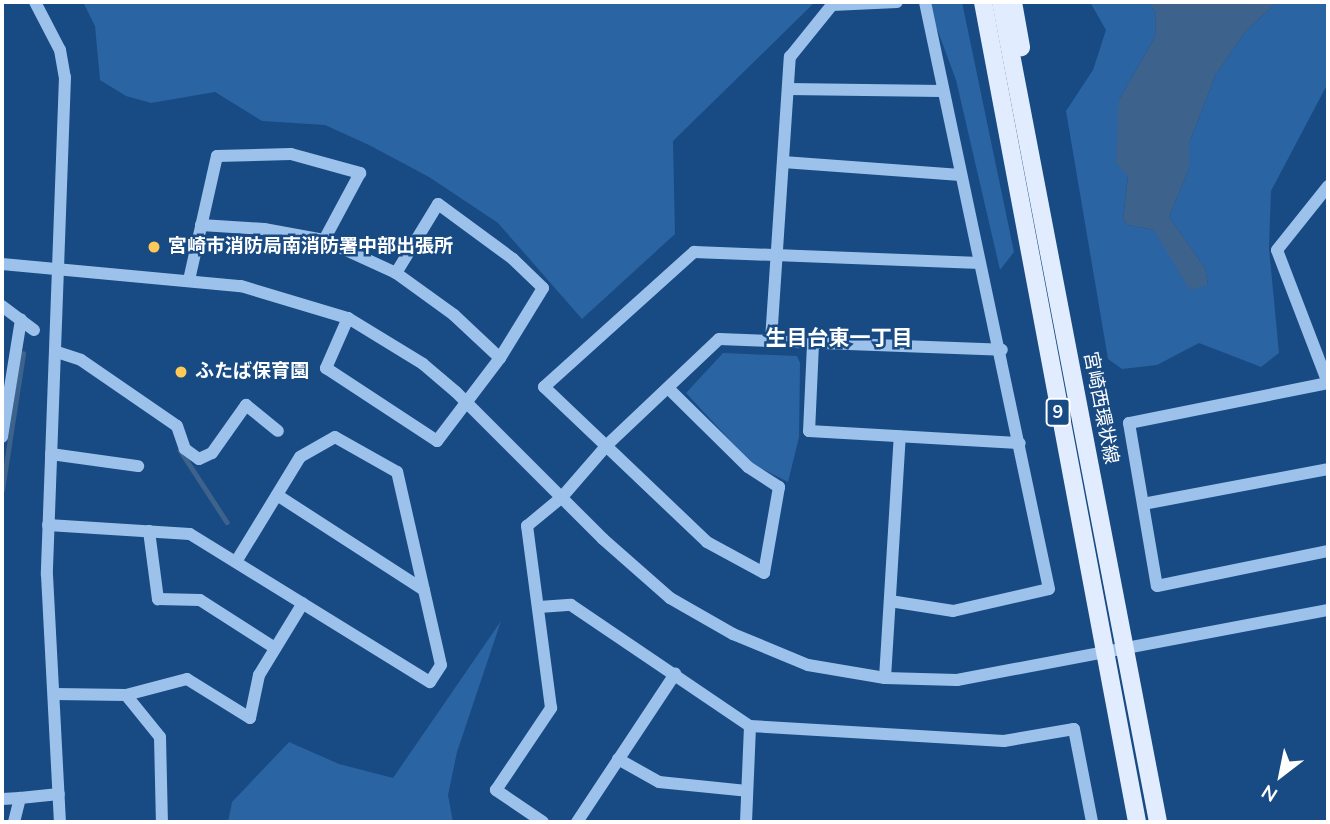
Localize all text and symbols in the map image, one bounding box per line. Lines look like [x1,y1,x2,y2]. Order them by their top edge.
place label: 宮崎市消防局南消防署中部出張所 [168,236,453,258]
marker: 宮崎市消防局南消防署中部出張所 [146,239,162,255]
district label: 生目台東一丁目 [766,325,912,351]
street label: 宮崎西環状線 [1078,350,1122,466]
place label: ふたば保育園 [195,361,309,383]
marker: ふたば保育園 [173,364,189,380]
road number: 9 [1044,398,1072,426]
north arrow [1246,740,1316,810]
text: N [1257,778,1283,808]

